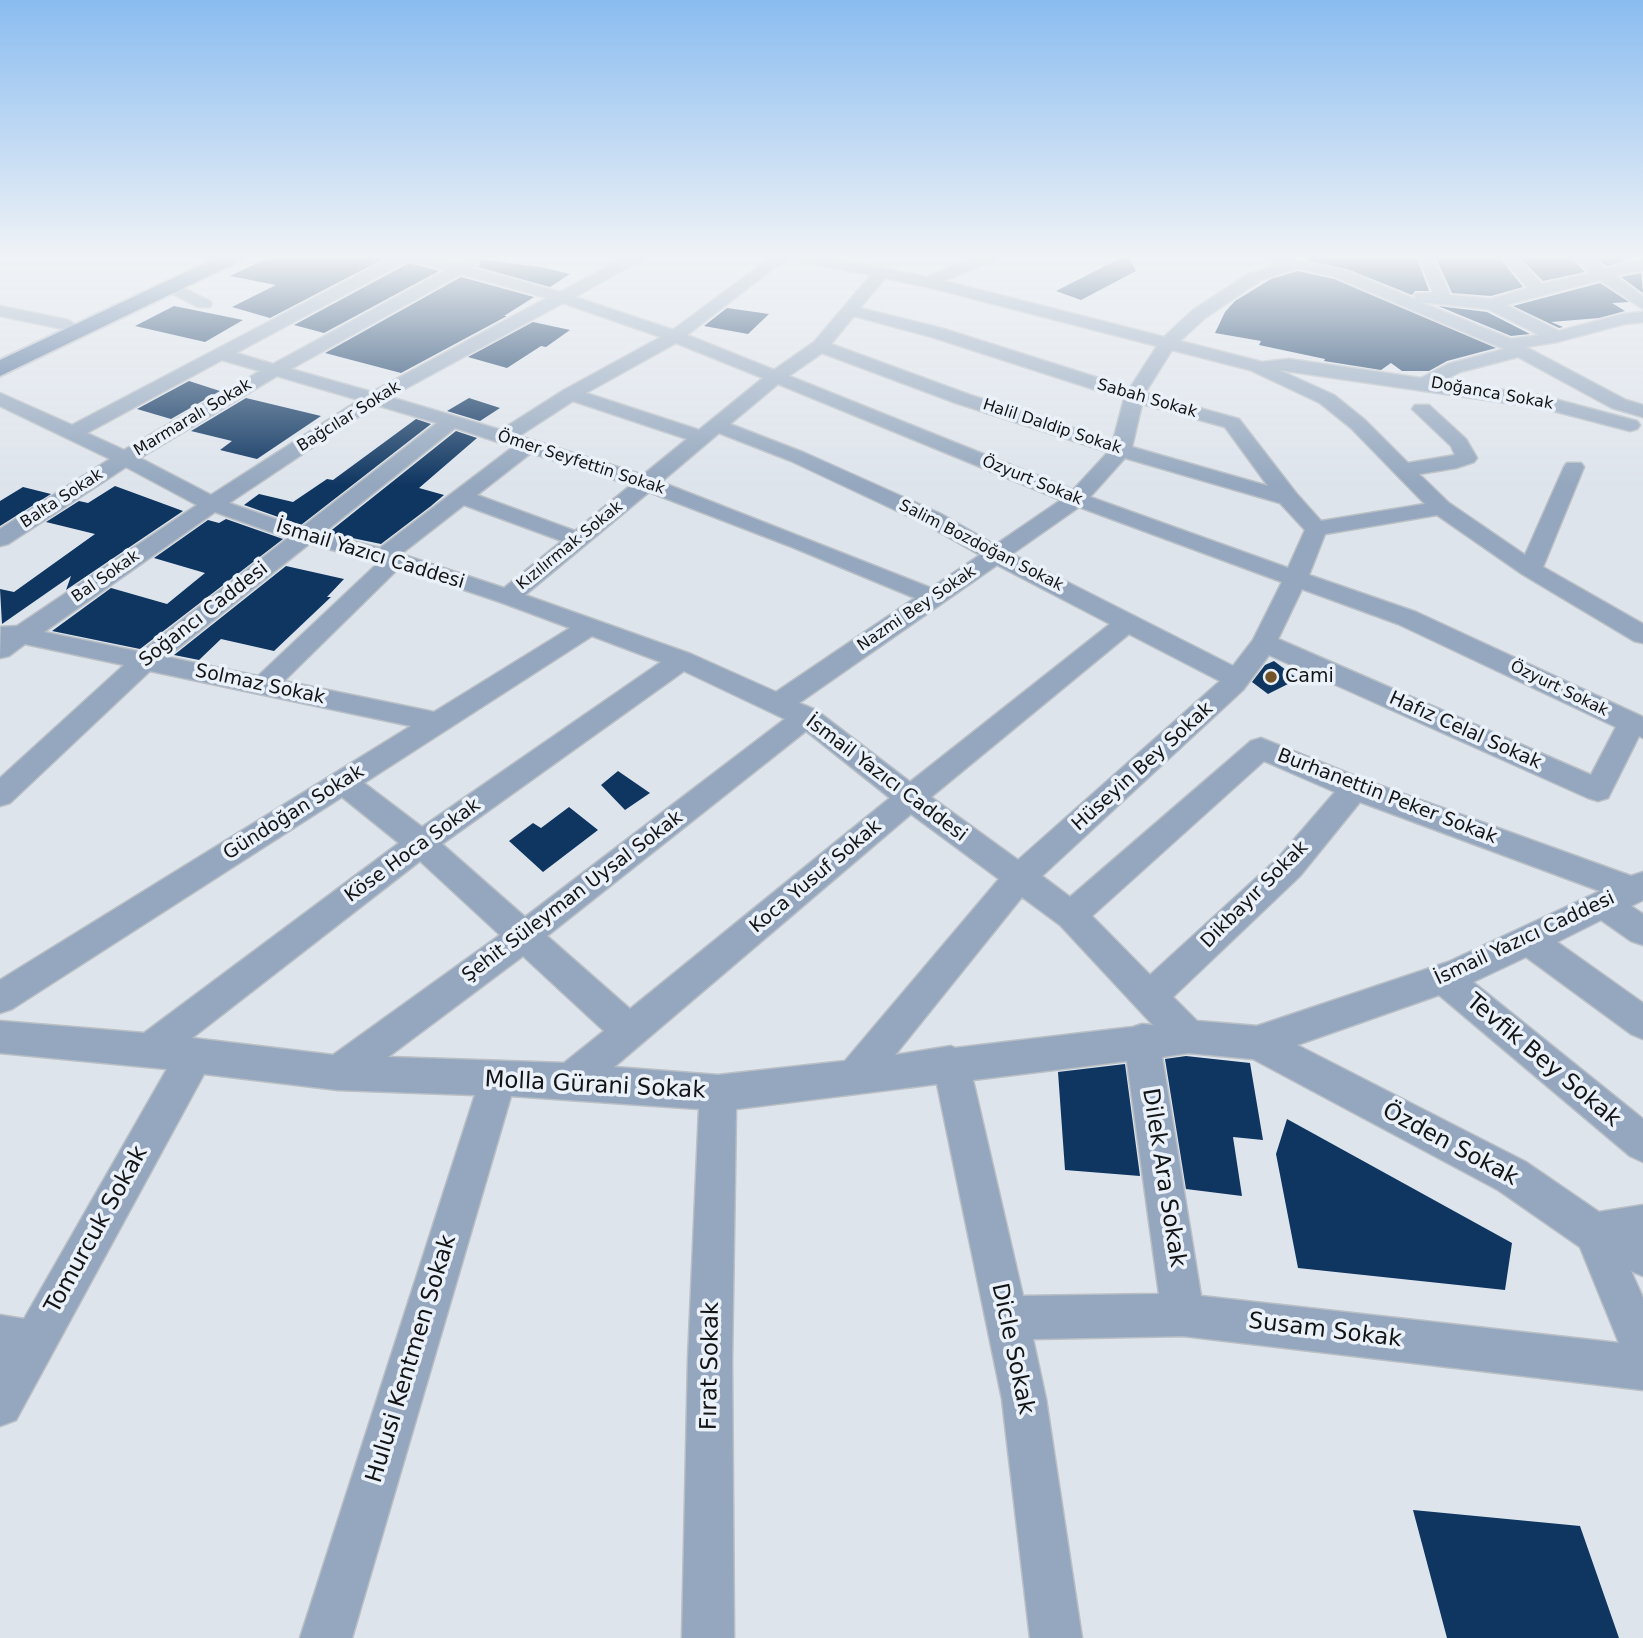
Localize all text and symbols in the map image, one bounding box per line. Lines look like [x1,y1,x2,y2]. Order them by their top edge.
street label: Doğanca Sokak [1429,374,1555,414]
street label: Marmaralı Sokak [131,375,255,461]
street label: Sabah Sokak [1095,376,1199,422]
street label: Bağcılar Sokak [294,378,404,456]
street label: Halil Daldip Sokak [980,396,1124,458]
street label: Ömer Seyfettin Sokak [495,427,667,499]
street label: Özyurt Sokak [979,452,1085,510]
street label: Balta Sokak [17,465,107,533]
street label: Salim Bozdoğan Sokak [896,496,1066,596]
street label: Kızılırmak Sokak [513,497,627,595]
street label: İsmail Yazıcı Caddesi [273,515,467,595]
street label: Bal Sokak [68,547,144,607]
street label: Soğancı Caddesi [135,558,273,672]
street label: Nazmi Bey Sokak [854,562,980,656]
street label: Özyurt Sokak [1507,657,1611,721]
street label: Solmaz Sokak [193,660,327,710]
place label: Cami [1285,666,1334,688]
marker: Cami [1263,669,1279,685]
street label: Hafız Celal Sokak [1385,687,1545,775]
street label: Hüseyin Bey Sokak [1068,698,1218,836]
street label: İsmail Yazıcı Caddesi [801,711,971,847]
street label: Burhanettin Peker Sokak [1274,745,1500,849]
street label: Gündoğan Sokak [220,761,368,865]
street label: Köse Hoca Sokak [341,794,485,908]
street label: Şehit Süleyman Uysal Sokak [458,807,688,987]
street label: Koca Yusuf Sokak [746,815,886,939]
street label: Dikbayır Sokak [1197,837,1313,953]
street label: İsmail Yazıcı Caddesi [1431,887,1619,991]
street label: Tevfik Bey Sokak [1460,988,1626,1134]
street label: Molla Gürani Sokak [484,1066,706,1106]
street label: Dilek Ara Sokak [1135,1087,1191,1269]
street label: Özden Sokak [1377,1098,1523,1192]
street label: Tomurcuk Sokak [40,1142,154,1318]
street label: Hulusi Kentmen Sokak [361,1232,463,1486]
street label: Dicle Sokak [985,1281,1039,1417]
street label: Fırat Sokak [696,1302,726,1430]
street label: Susam Sokak [1247,1308,1403,1354]

